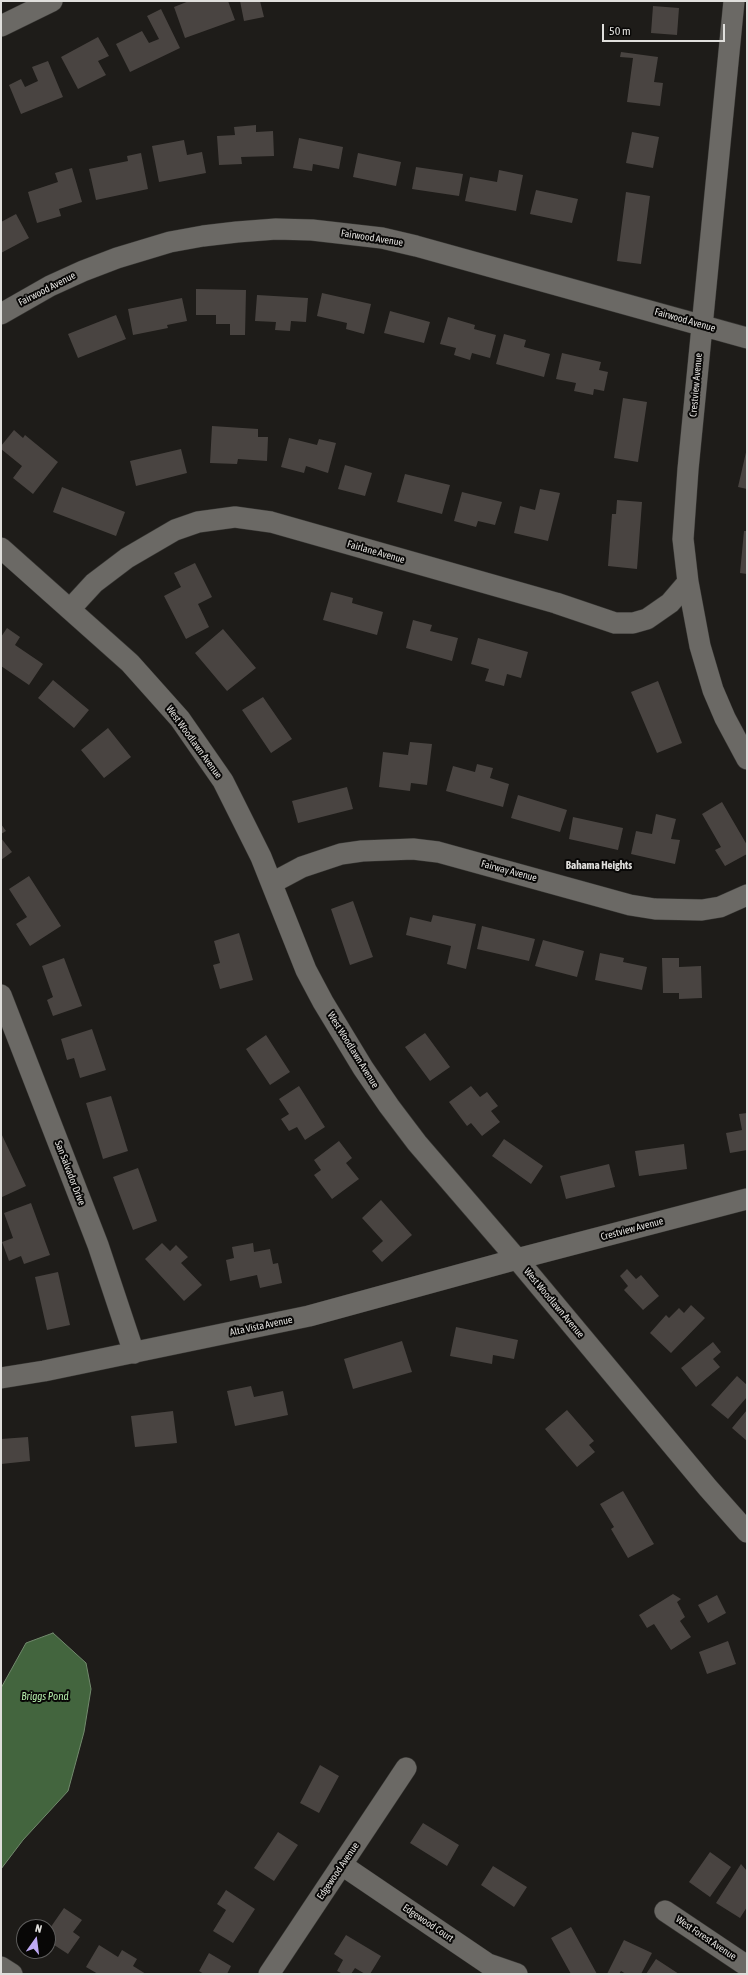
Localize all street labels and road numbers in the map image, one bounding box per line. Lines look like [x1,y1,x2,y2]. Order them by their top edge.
street label: Fairwood Avenue [340,227,404,249]
street label: Fairwood Avenue [16,269,78,309]
street label: Fairwood Avenue [653,306,717,334]
street label: Crestview Avenue [687,352,705,418]
street label: Fairlane Avenue [346,538,406,566]
street label: West Woodlawn Avenue [163,703,225,781]
street label: Fairway Avenue [480,858,538,884]
street label: West Woodlawn Avenue [325,1010,381,1090]
street label: San Salvador Drive [52,1139,88,1207]
street label: Crestview Avenue [599,1215,665,1243]
street label: West Woodlawn Avenue [521,1266,587,1340]
street label: Alta Vista Avenue [229,1314,293,1338]
street label: Edgewood Avenue [314,1840,362,1902]
street label: Edgewood Court [400,1902,456,1944]
street label: West Forest Avenue [673,1913,739,1963]

